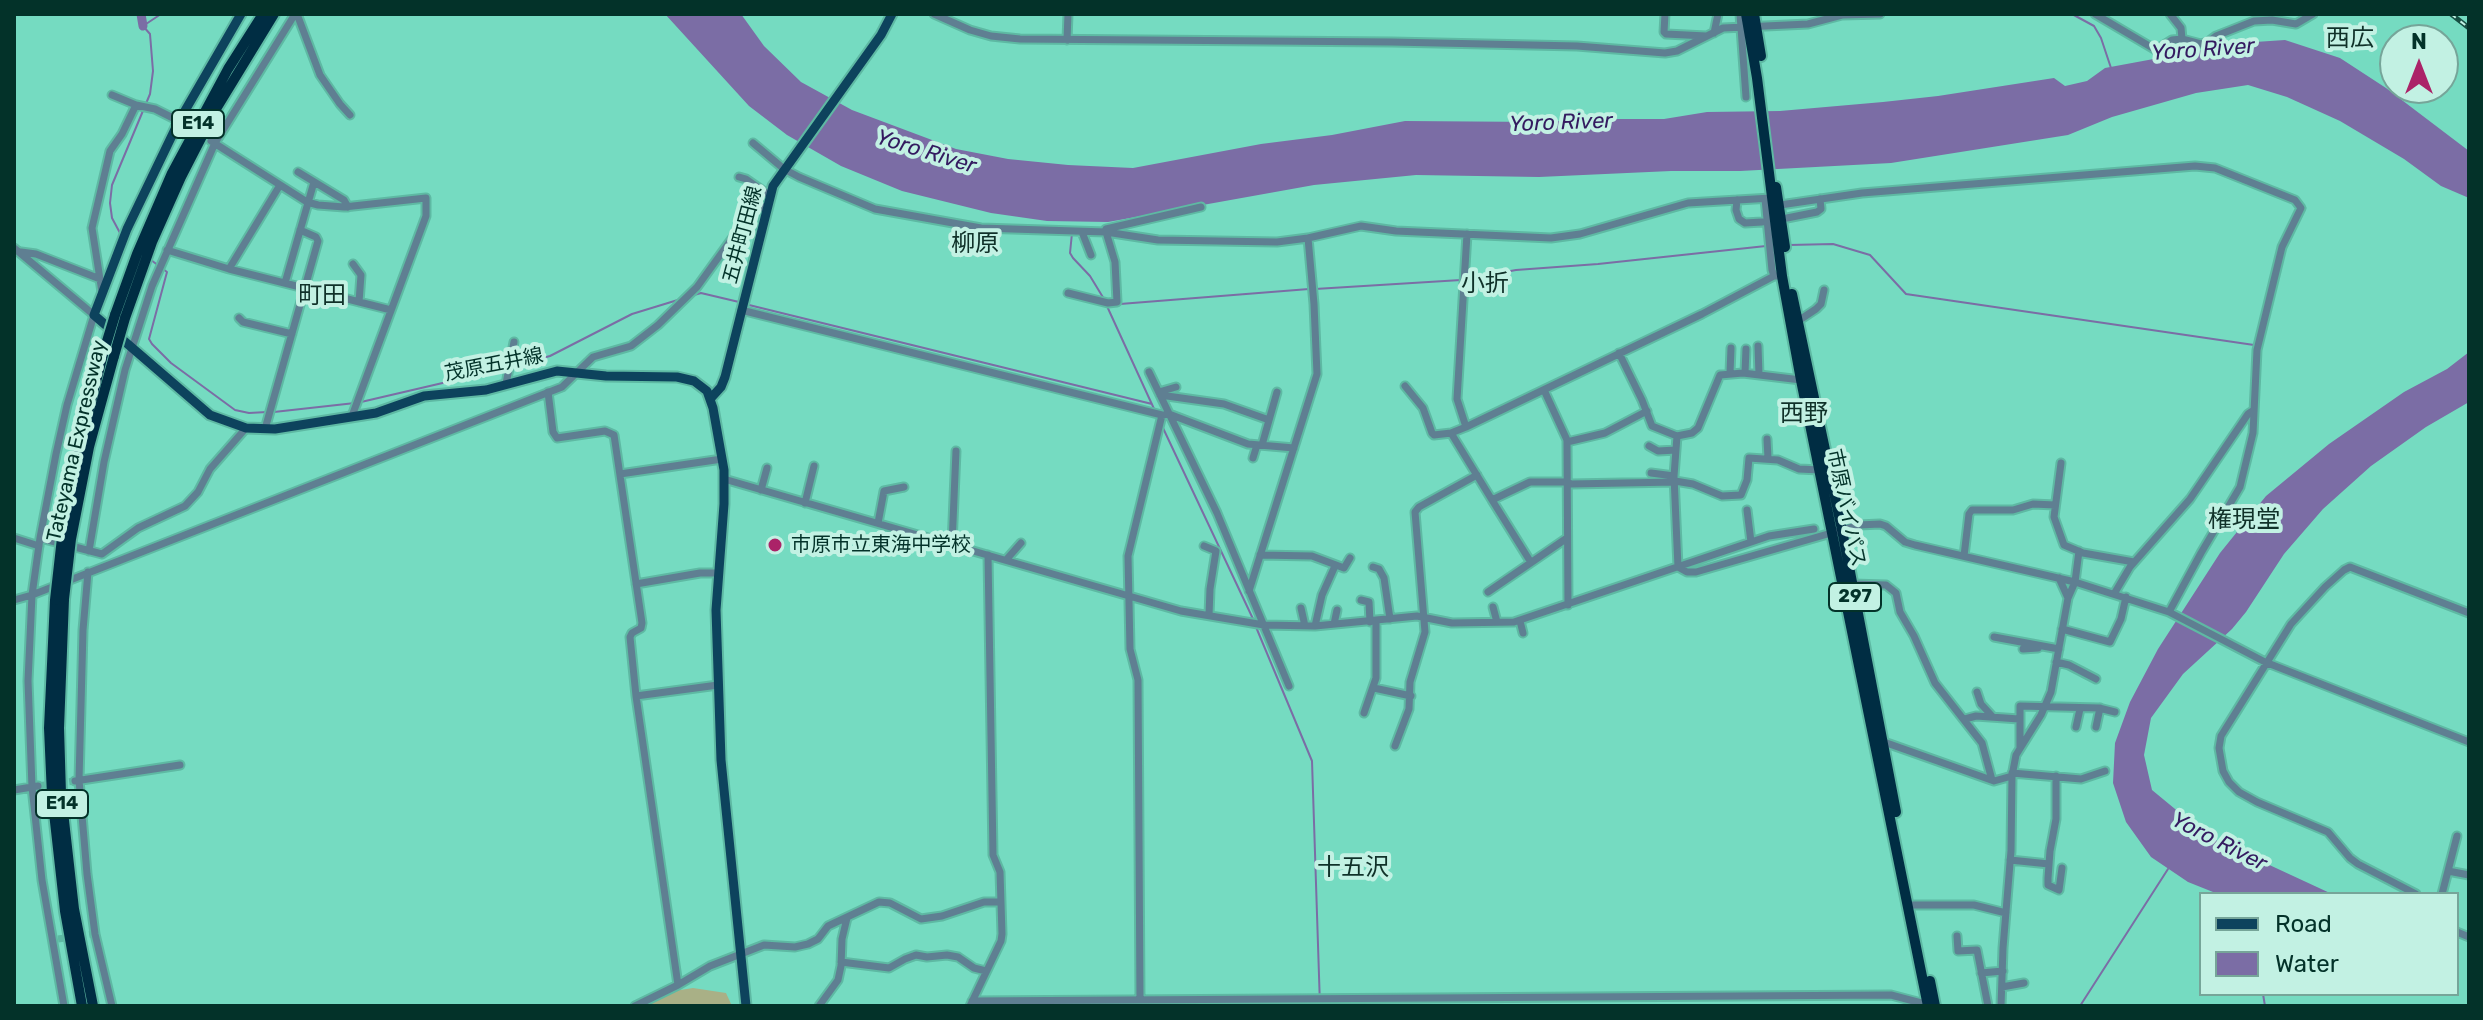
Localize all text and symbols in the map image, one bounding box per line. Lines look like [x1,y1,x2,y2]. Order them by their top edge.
north arrow [2379,24,2459,104]
district label: 西広 [2326,25,2374,53]
text: N [2411,28,2427,55]
water label: Yoro River [2150,33,2256,67]
water label: Yoro River [1509,108,1613,138]
road number: E14 [172,110,224,138]
water label: Yoro River [873,124,979,180]
street label: 五井町田線 [718,184,768,286]
district label: 柳原 [951,230,999,258]
district label: 小折 [1461,270,1509,298]
district label: 町田 [298,282,346,310]
street label: Tateyama Expressway [42,338,112,544]
street label: 茂原五井線 [443,344,545,386]
district label: 西野 [1780,400,1828,428]
street label: 市原バイパス [1822,447,1870,569]
district label: 権現堂 [2208,506,2280,534]
place label: 市原市立東海中学校 [791,533,971,557]
marker: 市原市立東海中学校 [766,536,784,554]
road number: 297 [1829,583,1881,611]
road number: E14 [36,790,88,818]
water label: Yoro River [2167,807,2271,877]
district label: 十五沢 [1317,854,1389,882]
legend [2199,892,2459,996]
text: Road [2275,910,2332,938]
text: Water [2275,950,2339,978]

